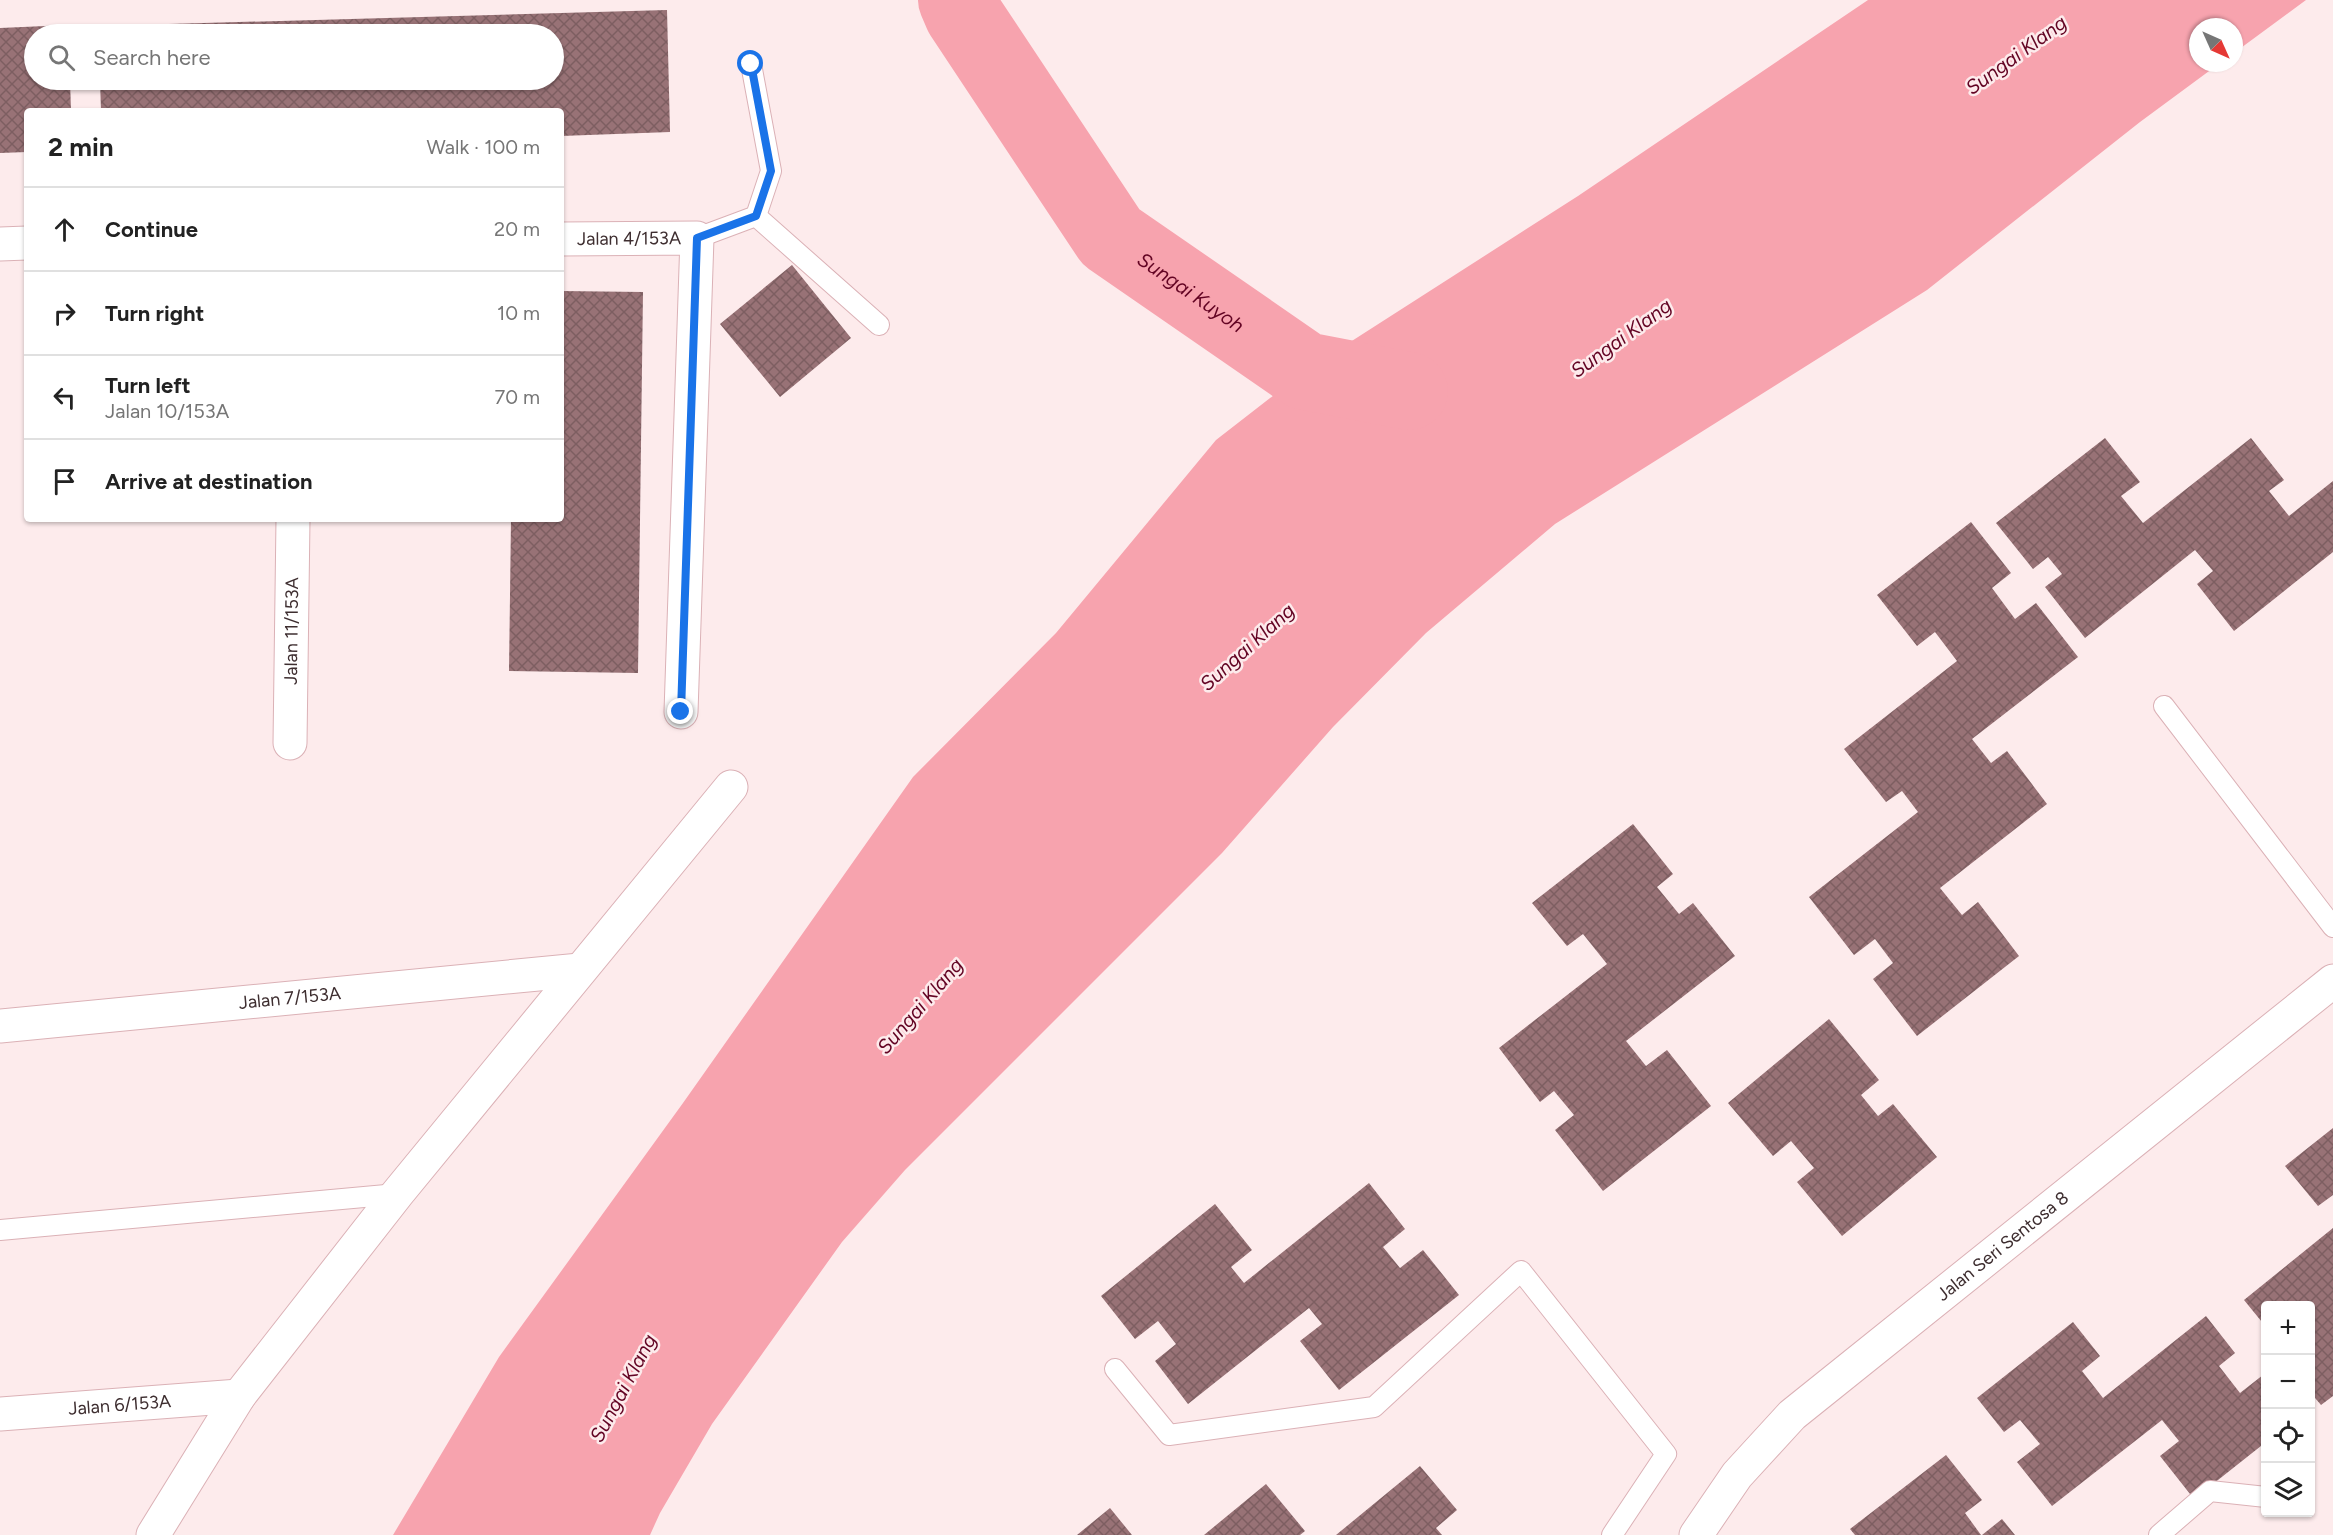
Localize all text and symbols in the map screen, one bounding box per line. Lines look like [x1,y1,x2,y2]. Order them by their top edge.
water label: Sungai Klang [1961,10,2071,100]
north arrow [2189,18,2243,72]
search box [24,24,564,90]
icon: search [45,41,78,74]
text: Search here [93,44,211,71]
route start [737,50,763,76]
text: 2 min [48,131,114,163]
text: Walk · 100 m [426,135,540,159]
icon: ahead [48,213,81,246]
text: Continue [105,216,198,243]
text: 20 m [494,217,540,241]
street label: Jalan 4/153A [577,227,681,250]
water label: Sungai Kuyoh [1133,247,1249,337]
water label: Sungai Klang [1566,293,1676,383]
icon: right [48,297,81,330]
text: Turn right [105,300,204,327]
text: 10 m [497,301,540,325]
text: Turn left [105,372,191,399]
icon: left [48,381,81,414]
text: 70 m [494,385,540,409]
text: Jalan 10/153A [105,399,229,423]
icon: arrive [48,465,81,498]
text: Arrive at destination [105,468,313,495]
street label: Jalan 11/153A [280,577,303,685]
water label: Sungai Klang [1195,598,1299,696]
route end [667,698,693,724]
water label: Sungai Klang [872,953,968,1059]
street label: Jalan 7/153A [238,982,342,1014]
street label: Jalan Seri Sentosa 8 [1932,1187,2073,1306]
map controls [2261,1301,2315,1517]
button: + [2261,1301,2315,1355]
water label: Sungai Klang [584,1330,662,1446]
button: − [2261,1355,2315,1409]
street label: Jalan 6/153A [67,1390,172,1420]
button: locate [2261,1409,2315,1463]
button: layers [2261,1463,2315,1517]

